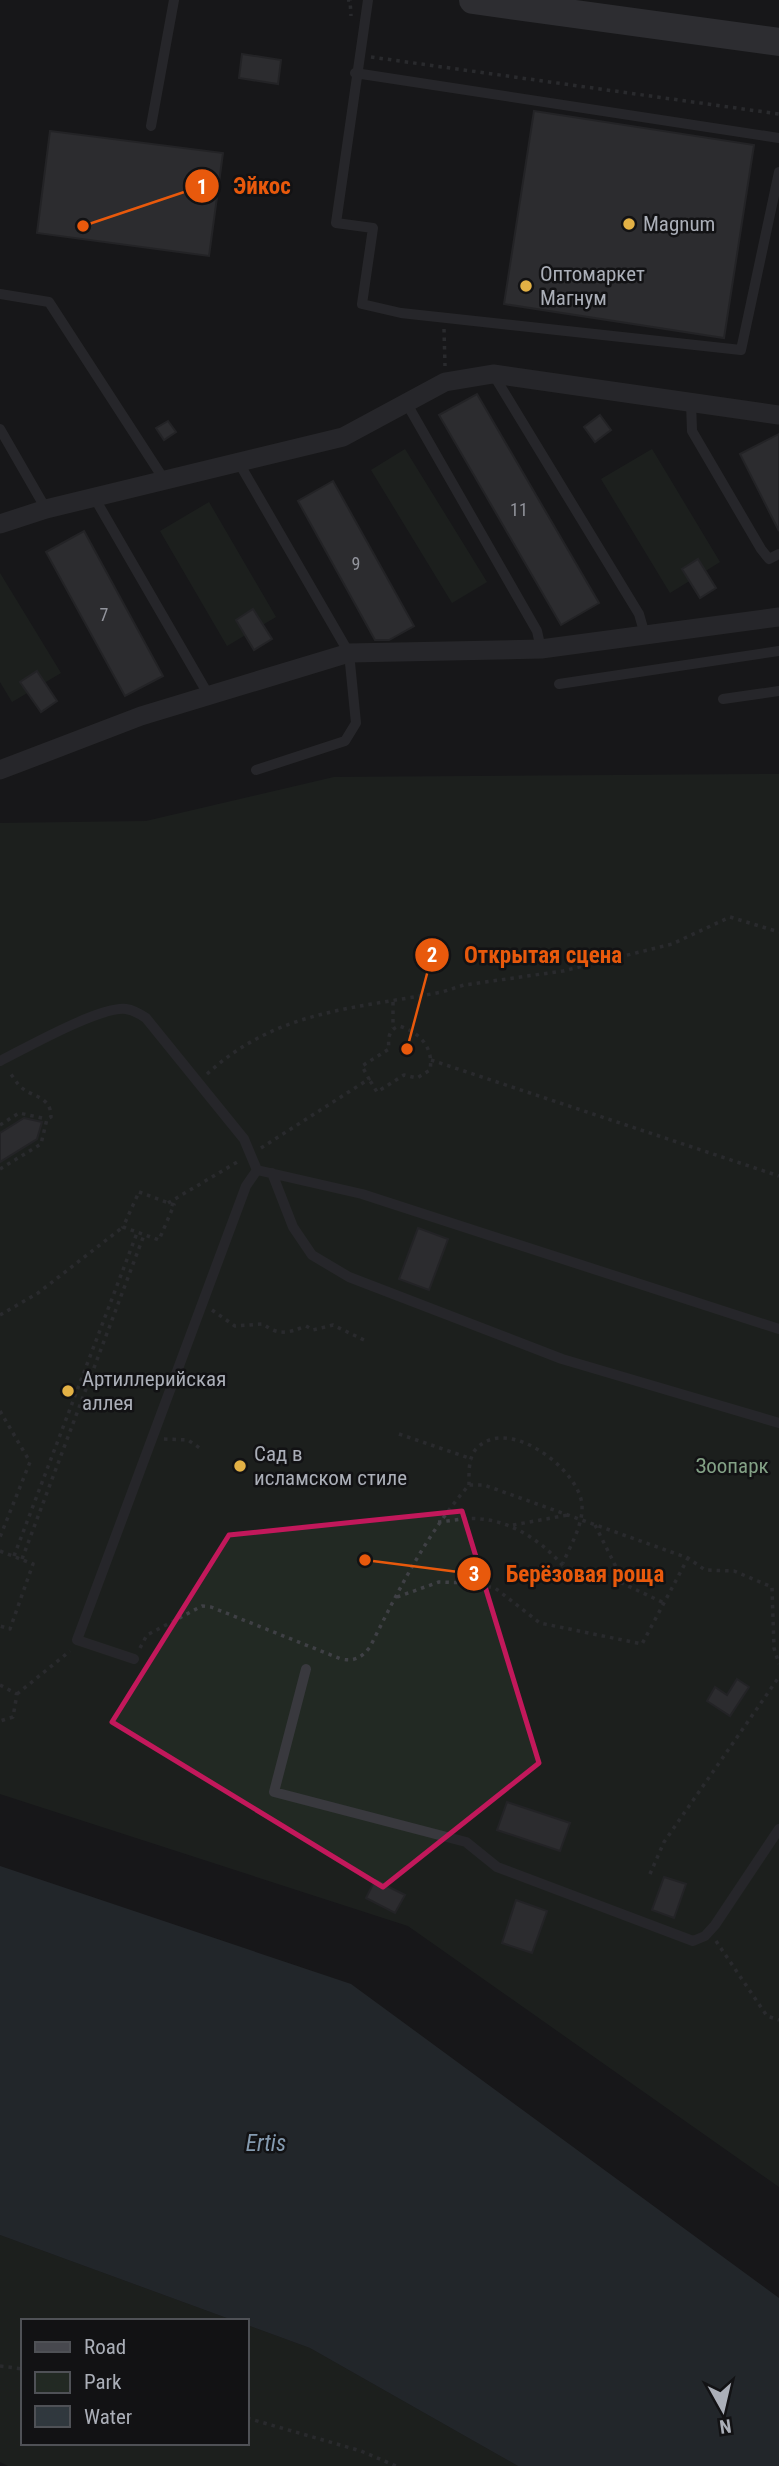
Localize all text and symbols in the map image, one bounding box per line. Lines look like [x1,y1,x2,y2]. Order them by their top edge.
callout: Эйкос [184,164,305,208]
text: Эйкос [233,173,291,200]
text: 1 [197,175,207,199]
place label: Magnum [643,212,715,236]
marker: Magnum [621,216,637,232]
place label: Оптомаркет Магнум [540,262,645,310]
marker: Оптомаркет Магнум [518,278,534,294]
house number: 11 [510,499,528,520]
house number: 9 [352,553,360,574]
house number: 7 [100,604,109,625]
callout: Открытая сцена [415,933,636,977]
text: Открытая сцена [464,942,622,969]
text: 2 [427,943,437,967]
place label: Артиллерийская аллея [82,1367,226,1415]
marker: Артиллерийская аллея [60,1383,76,1399]
place label: Сад в исламском стиле [254,1442,407,1490]
park label: Зоопарк [695,1454,769,1478]
marker: Сад в исламском стиле [232,1458,248,1474]
callout: Берёзовая роща [457,1552,679,1596]
text: Берёзовая роща [506,1561,665,1588]
text: 3 [469,1562,479,1586]
water label: Ertis [246,2130,286,2157]
legend [21,2319,248,2445]
text: Road [84,2335,126,2359]
text: Park [84,2370,122,2394]
north arrow [688,2375,758,2445]
text: Water [84,2405,132,2429]
text: N [718,2414,733,2439]

